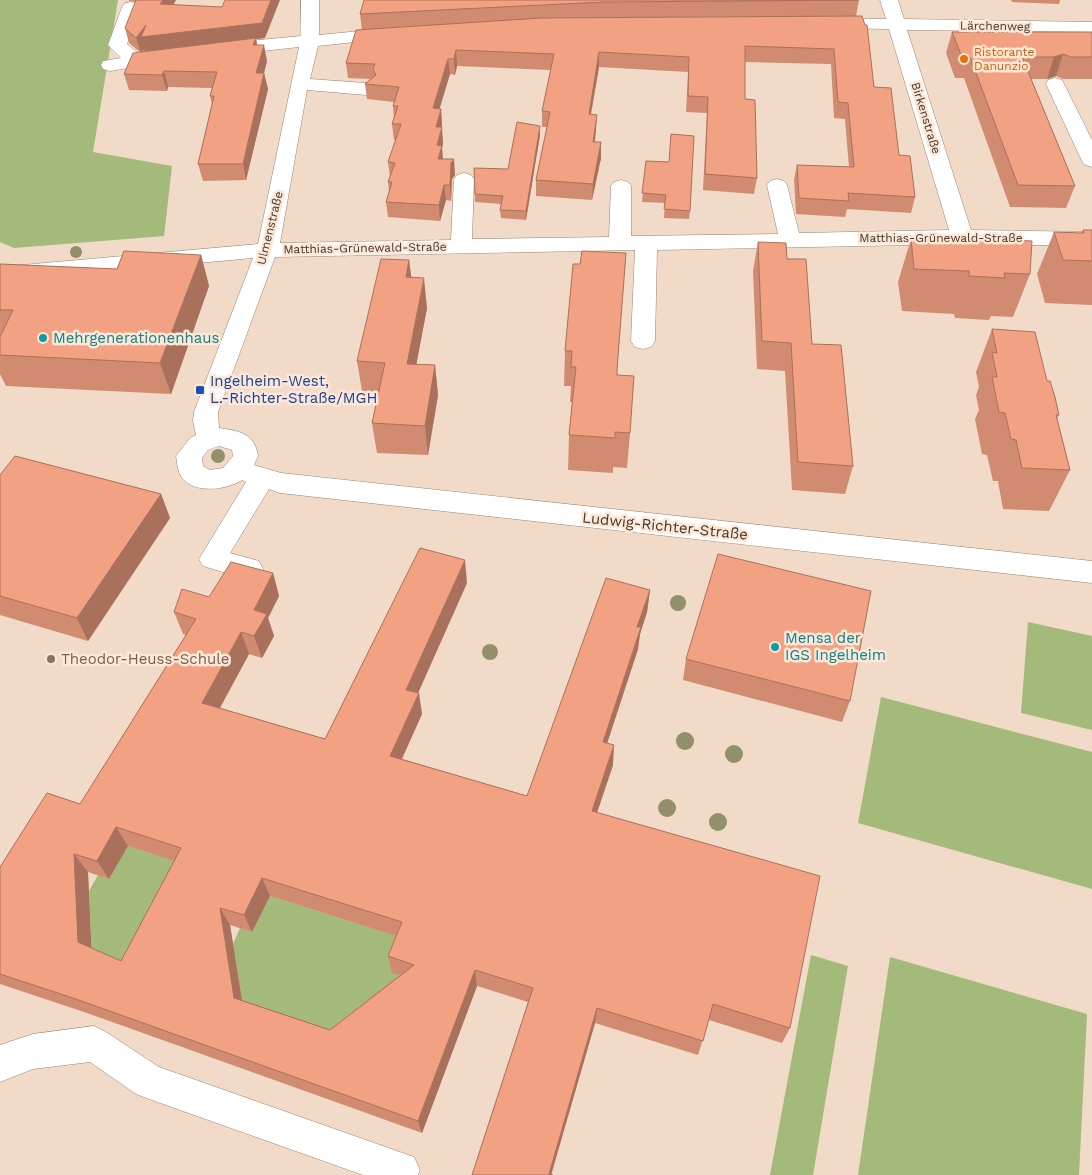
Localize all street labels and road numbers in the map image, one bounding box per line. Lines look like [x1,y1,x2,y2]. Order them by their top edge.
street label: Lärchenweg [960,18,1031,34]
street label: Birkenstraße [908,81,944,156]
street label: Ulmenstraße [254,190,286,266]
street label: Matthias-Grünewald-Straße [859,231,1023,245]
street label: Matthias-Grünewald-Straße [283,240,447,256]
street label: Ludwig-Richter-Straße [581,508,749,544]

